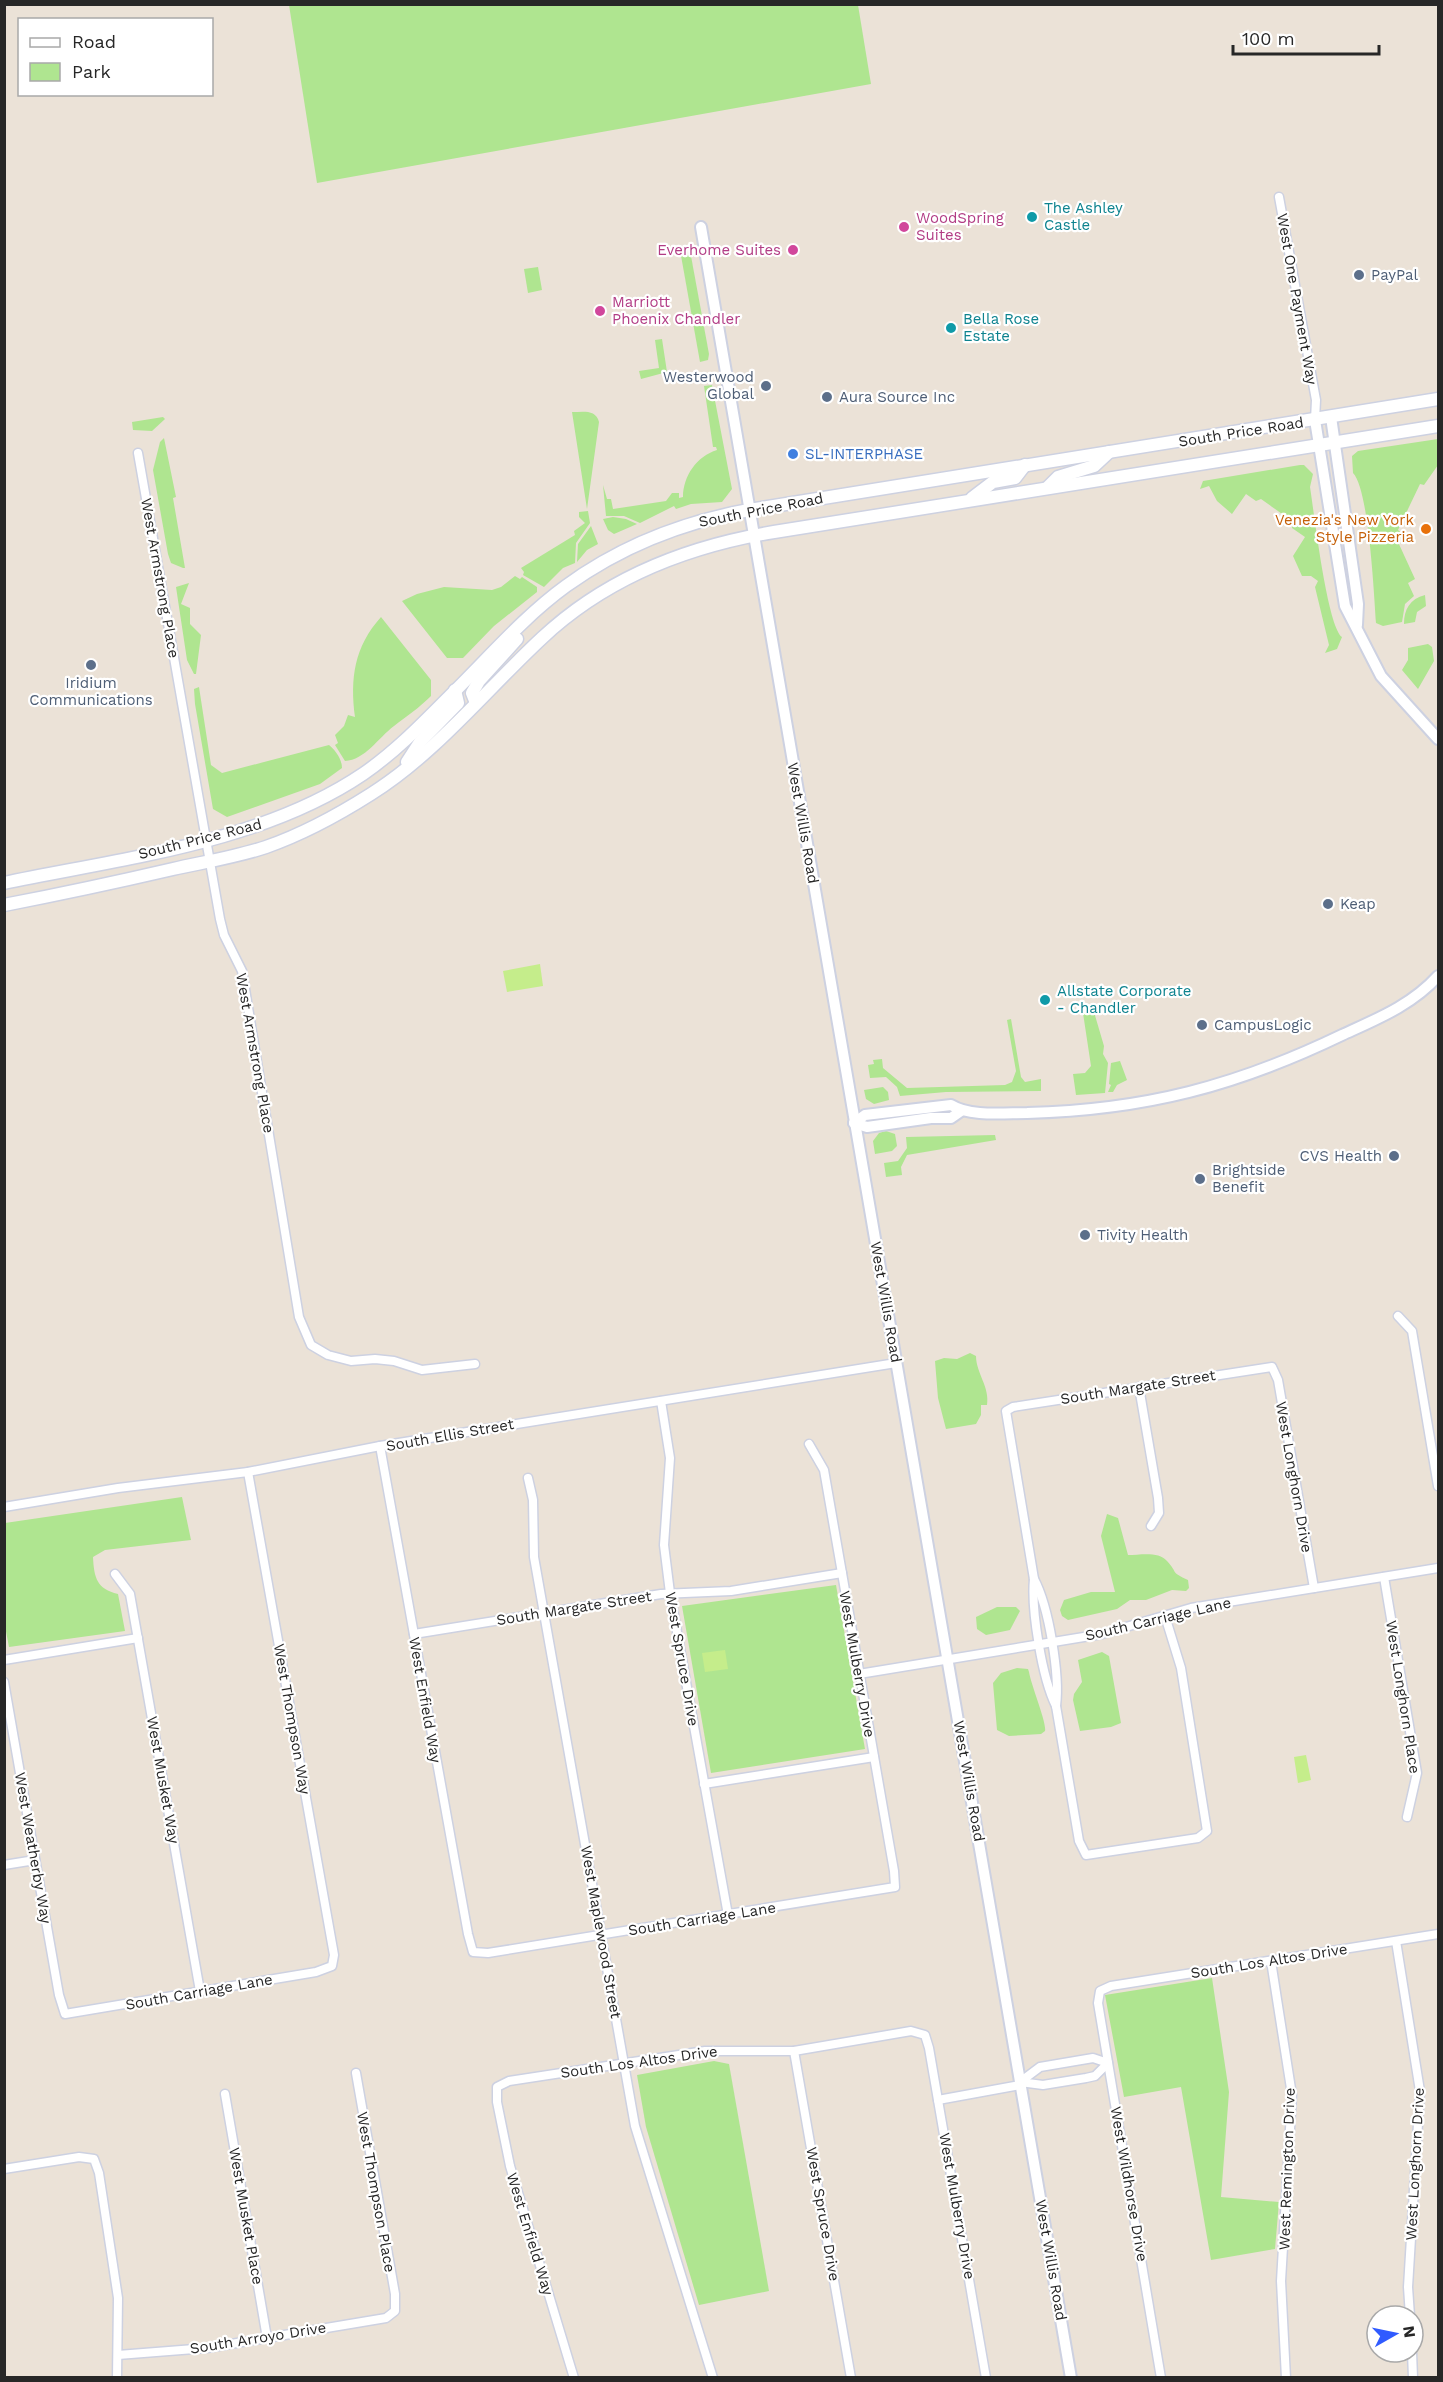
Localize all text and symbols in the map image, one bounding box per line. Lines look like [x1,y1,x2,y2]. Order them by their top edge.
legend [18,18,213,96]
scale bar [1233,18,1378,56]
text: 100 m [1242,28,1295,49]
text: Road [72,31,116,52]
text: Park [72,61,111,82]
place label: The Ashley Castle [1044,199,1123,234]
place label: WoodSpring Suites [916,209,1004,244]
marker: The Ashley Castle [1025,210,1039,224]
street label: West One Payment Way [1273,212,1321,386]
marker: WoodSpring Suites [897,220,911,234]
place label: Everhome Suites [657,241,781,259]
marker: Everhome Suites [786,243,800,257]
place label: PayPal [1371,266,1419,284]
marker: PayPal [1352,268,1366,282]
place label: Marriott Phoenix Chandler [612,293,740,328]
marker: Marriott Phoenix Chandler [593,304,607,318]
place label: Bella Rose Estate [963,310,1039,345]
marker: Bella Rose Estate [944,321,958,335]
place label: Westerwood Global [663,368,754,403]
marker: Westerwood Global [759,379,773,393]
place label: Aura Source Inc [839,388,955,406]
marker: Aura Source Inc [820,390,834,404]
street label: South Price Road [1177,413,1305,451]
place label: SL-INTERPHASE [805,445,923,463]
marker: SL-INTERPHASE [786,447,800,461]
street label: South Price Road [697,489,825,531]
street label: West Armstrong Place [137,497,183,659]
place label: Venezia's New York Style Pizzeria [1275,511,1415,546]
marker: Venezia's New York Style Pizzeria [1419,522,1433,536]
marker: Iridium Communications [84,658,98,672]
place label: Iridium Communications [29,674,153,709]
street label: West Willis Road [783,761,823,885]
street label: South Price Road [136,815,264,863]
place label: Keap [1340,895,1376,913]
marker: Keap [1321,897,1335,911]
street label: West Armstrong Place [232,972,278,1134]
place label: Allstate Corporate - Chandler [1057,982,1191,1017]
marker: Allstate Corporate - Chandler [1038,993,1052,1007]
place label: CampusLogic [1214,1016,1312,1034]
marker: CampusLogic [1195,1018,1209,1032]
place label: CVS Health [1300,1147,1382,1165]
marker: CVS Health [1387,1149,1401,1163]
place label: Brightside Benefit [1212,1161,1285,1196]
marker: Brightside Benefit [1193,1172,1207,1186]
place label: Tivity Health [1097,1226,1188,1244]
marker: Tivity Health [1078,1228,1092,1242]
street label: West Willis Road [866,1240,906,1364]
street label: South Margate Street [1059,1366,1218,1408]
street label: West Longhorn Drive [1272,1400,1316,1554]
street label: South Ellis Street [385,1415,516,1455]
street label: South Margate Street [495,1587,654,1629]
street label: West Mulberry Drive [835,1589,879,1739]
street label: West Spruce Drive [661,1591,703,1727]
street label: South Carriage Lane [1083,1593,1233,1645]
street label: West Longhorn Place [1382,1619,1424,1775]
street label: West Enfield Way [405,1636,445,1765]
street label: West Thompson Way [270,1642,314,1796]
street label: West Musket Way [143,1715,183,1845]
street label: West Willis Road [949,1719,989,1843]
street label: West Weatherby Way [11,1771,55,1925]
street label: West Maplewood Street [577,1844,625,2021]
street label: South Carriage Lane [627,1898,777,1940]
street label: South Los Altos Drive [1189,1940,1349,1982]
street label: South Carriage Lane [124,1970,274,2014]
street label: South Los Altos Drive [559,2042,719,2082]
street label: West Remington Drive [1275,2087,1299,2251]
street label: West Longhorn Drive [1402,2087,1428,2241]
street label: West Wildhorse Drive [1107,2105,1151,2263]
street label: West Thompson Place [353,2110,399,2274]
street label: West Mulberry Drive [935,2131,979,2281]
street label: West Musket Place [225,2146,267,2286]
street label: West Spruce Drive [802,2146,844,2282]
street label: West Enfield Way [503,2170,557,2298]
street label: West Willis Road [1031,2198,1071,2322]
north arrow [1365,2304,1425,2364]
street label: South Arroyo Drive [189,2318,327,2358]
text: N [1399,2324,1420,2339]

